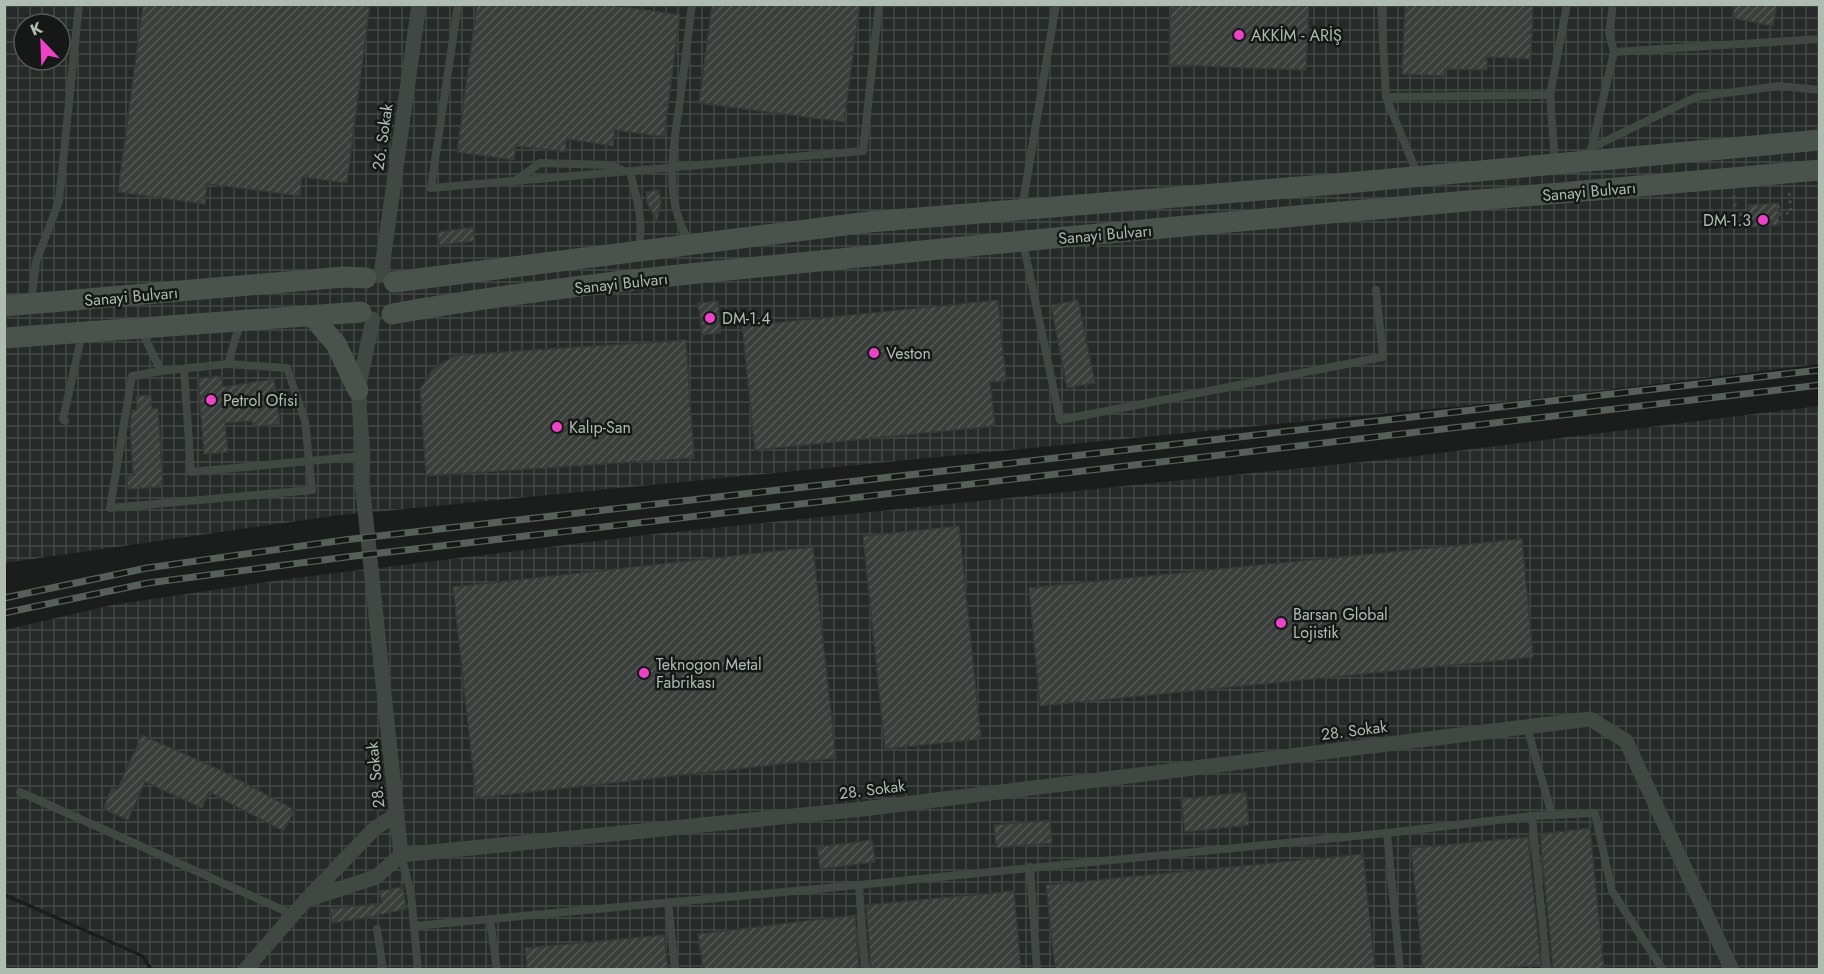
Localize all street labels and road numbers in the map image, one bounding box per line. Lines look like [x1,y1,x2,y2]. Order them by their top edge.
street label: 26. Sokak [366,101,399,172]
street label: Sanayi Bulvarı [1541,176,1637,207]
street label: Sanayi Bulvarı [1057,219,1153,250]
street label: Sanayi Bulvarı [573,267,669,300]
street label: Sanayi Bulvarı [83,281,179,312]
street label: 28. Sokak [1320,715,1389,746]
street label: 28. Sokak [360,740,390,809]
street label: 28. Sokak [838,774,907,805]

